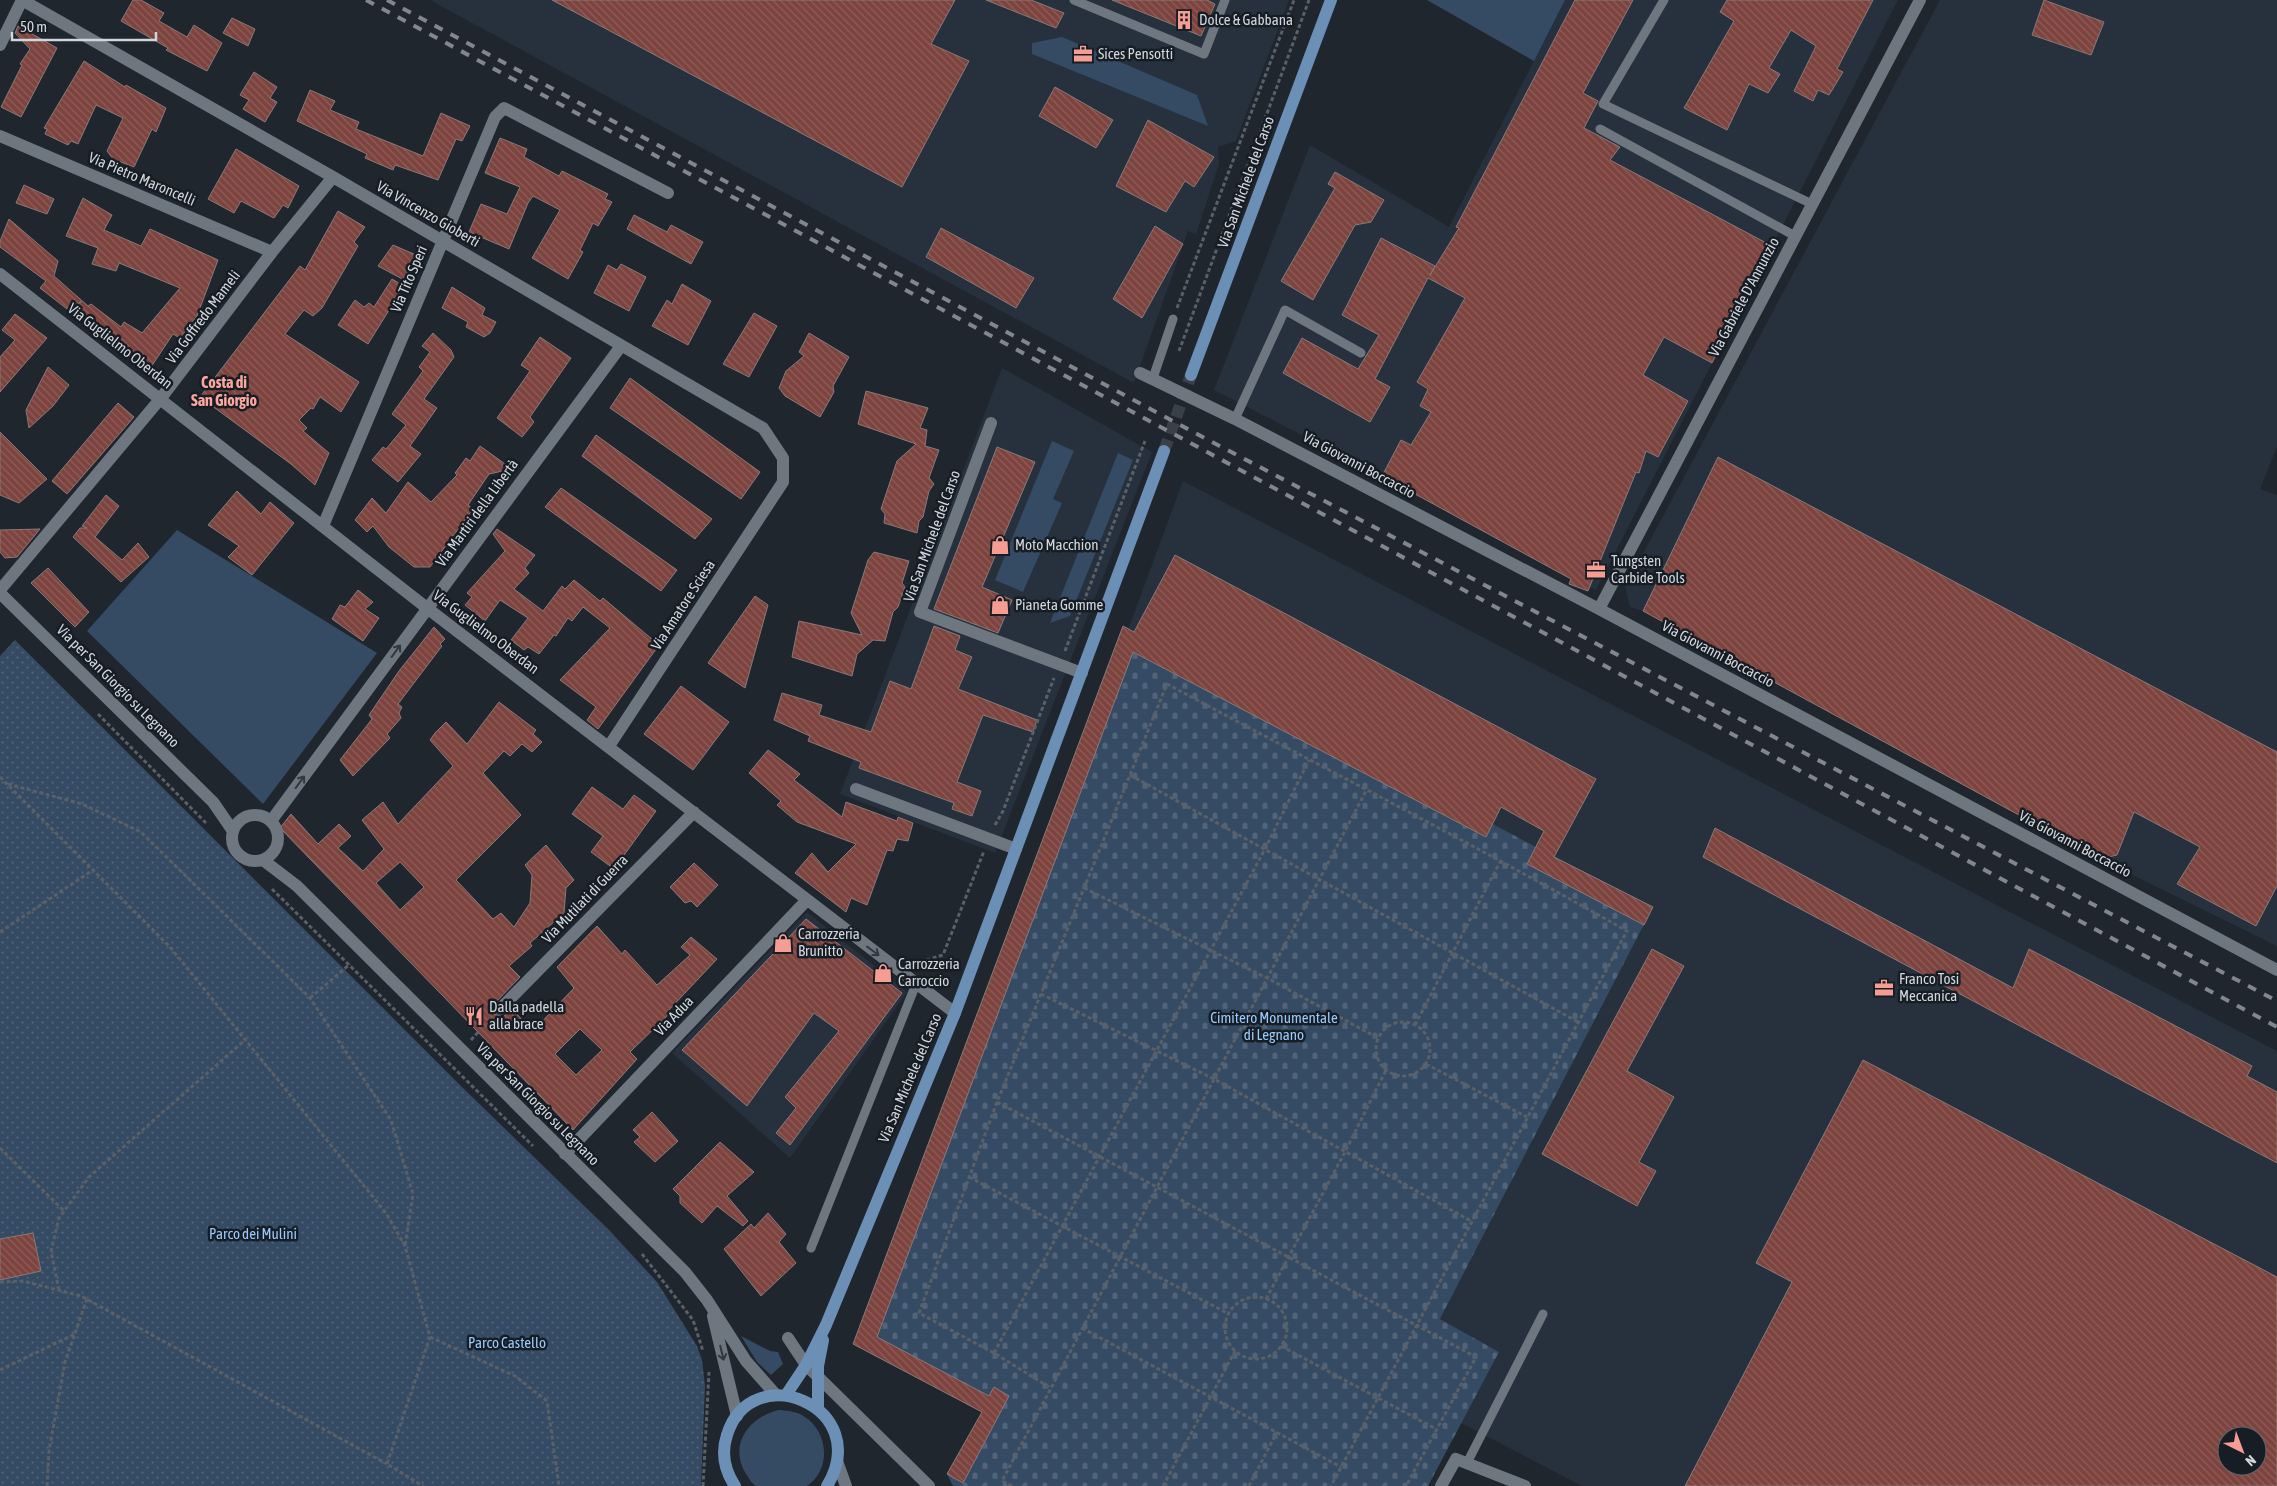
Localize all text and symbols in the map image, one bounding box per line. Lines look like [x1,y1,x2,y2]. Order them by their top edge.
building icon: Dolce & Gabbana [1173,9,1195,31]
scale bar [12,10,156,42]
place label: Dolce & Gabbana [1199,11,1293,28]
text: 50 m [20,18,47,35]
office icon: Sices Pensotti [1072,43,1094,65]
place label: Sices Pensotti [1098,45,1173,62]
street label: Via San Michele del Carso [1214,114,1277,250]
street label: Via Pietro Maroncelli [86,148,198,209]
street label: Via Vincenzo Gioberti [374,177,483,250]
street label: Via Gabriele D'Annunzio [1705,234,1782,359]
street label: Via Tito Speri [387,243,430,315]
street label: Via Goffredo Mameli [162,267,243,367]
street label: Via Guglielmo Oberdan [65,299,176,392]
district label: Costa di San Giorgio [191,373,258,409]
street label: Via Giovanni Boccaccio [1300,428,1418,501]
street label: Via Martiri della Libertà [432,456,521,570]
street label: Via San Michele del Carso [900,468,963,604]
shop icon: Moto Macchion [989,534,1011,556]
place label: Moto Macchion [1015,536,1099,553]
place label: Tungsten Carbide Tools [1611,552,1685,586]
street label: Via Amatore Sciesa [647,557,718,653]
office icon: Tungsten Carbide Tools [1585,559,1607,581]
street label: Via Guglielmo Oberdan [430,586,543,677]
shop icon: Pianeta Gomme [989,594,1011,616]
place label: Pianeta Gomme [1015,596,1104,613]
street label: Via Giovanni Boccaccio [1659,617,1777,690]
street label: Via per San Giorgio su Legnano [53,621,183,751]
one-way arrow [391,644,401,658]
one-way arrow [295,775,305,789]
street label: Via Giovanni Boccaccio [2016,807,2134,880]
street label: Via Mutilati di Guerra [538,851,631,946]
place label: Carrozzeria Brunitto [798,925,860,959]
shop icon: Carrozzeria Brunitto [772,932,794,954]
one-way arrow [866,946,880,956]
place label: Carrozzeria Carroccio [898,955,960,989]
shop icon: Carrozzeria Carroccio [872,962,894,984]
place label: Franco Tosi Meccanica [1899,970,1959,1004]
office icon: Franco Tosi Meccanica [1873,977,1895,999]
street label: Via Adua [651,992,697,1039]
place label: Dalla padella alla brace [489,998,564,1032]
restaurant icon: Dalla padella alla brace [463,1005,485,1027]
park label: Cimitero Monumentale di Legnano [1210,1009,1338,1043]
street label: Via San Michele del Carso [875,1011,944,1145]
street label: Via per San Giorgio su Legnano [473,1039,603,1169]
park label: Parco dei Mulini [209,1225,297,1242]
park label: Parco Castello [468,1334,546,1351]
one-way arrow [718,1345,727,1361]
north arrow [2217,1426,2267,1476]
text: N [2242,1452,2259,1469]

